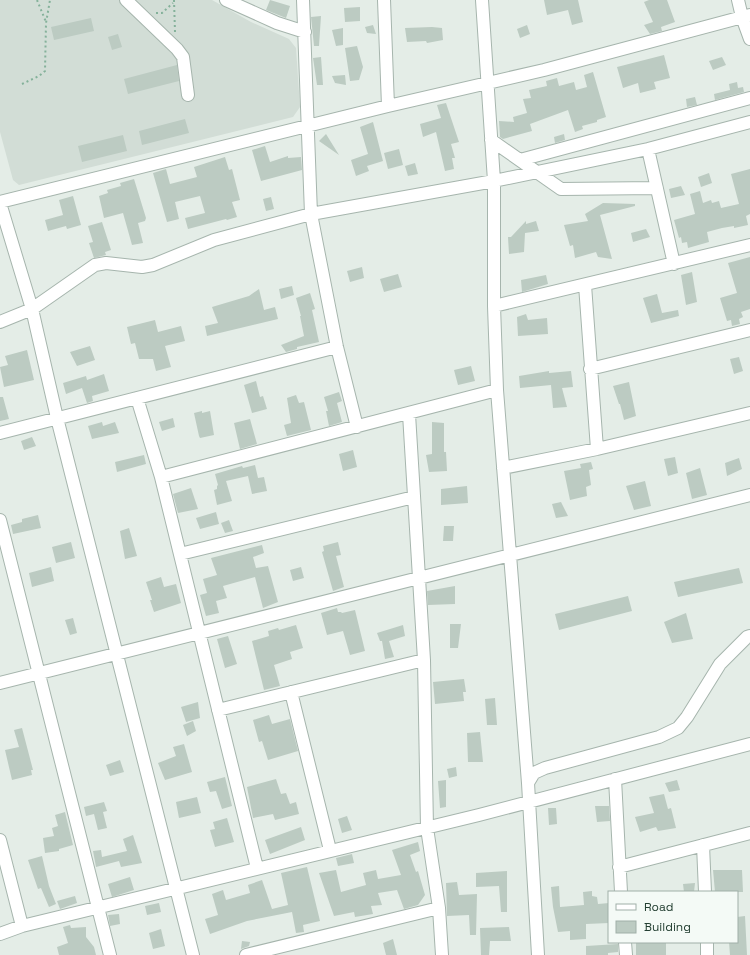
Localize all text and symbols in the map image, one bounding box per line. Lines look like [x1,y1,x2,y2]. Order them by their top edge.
legend [608,891,738,943]
text: Road [644,899,673,915]
text: Building [644,919,691,935]

